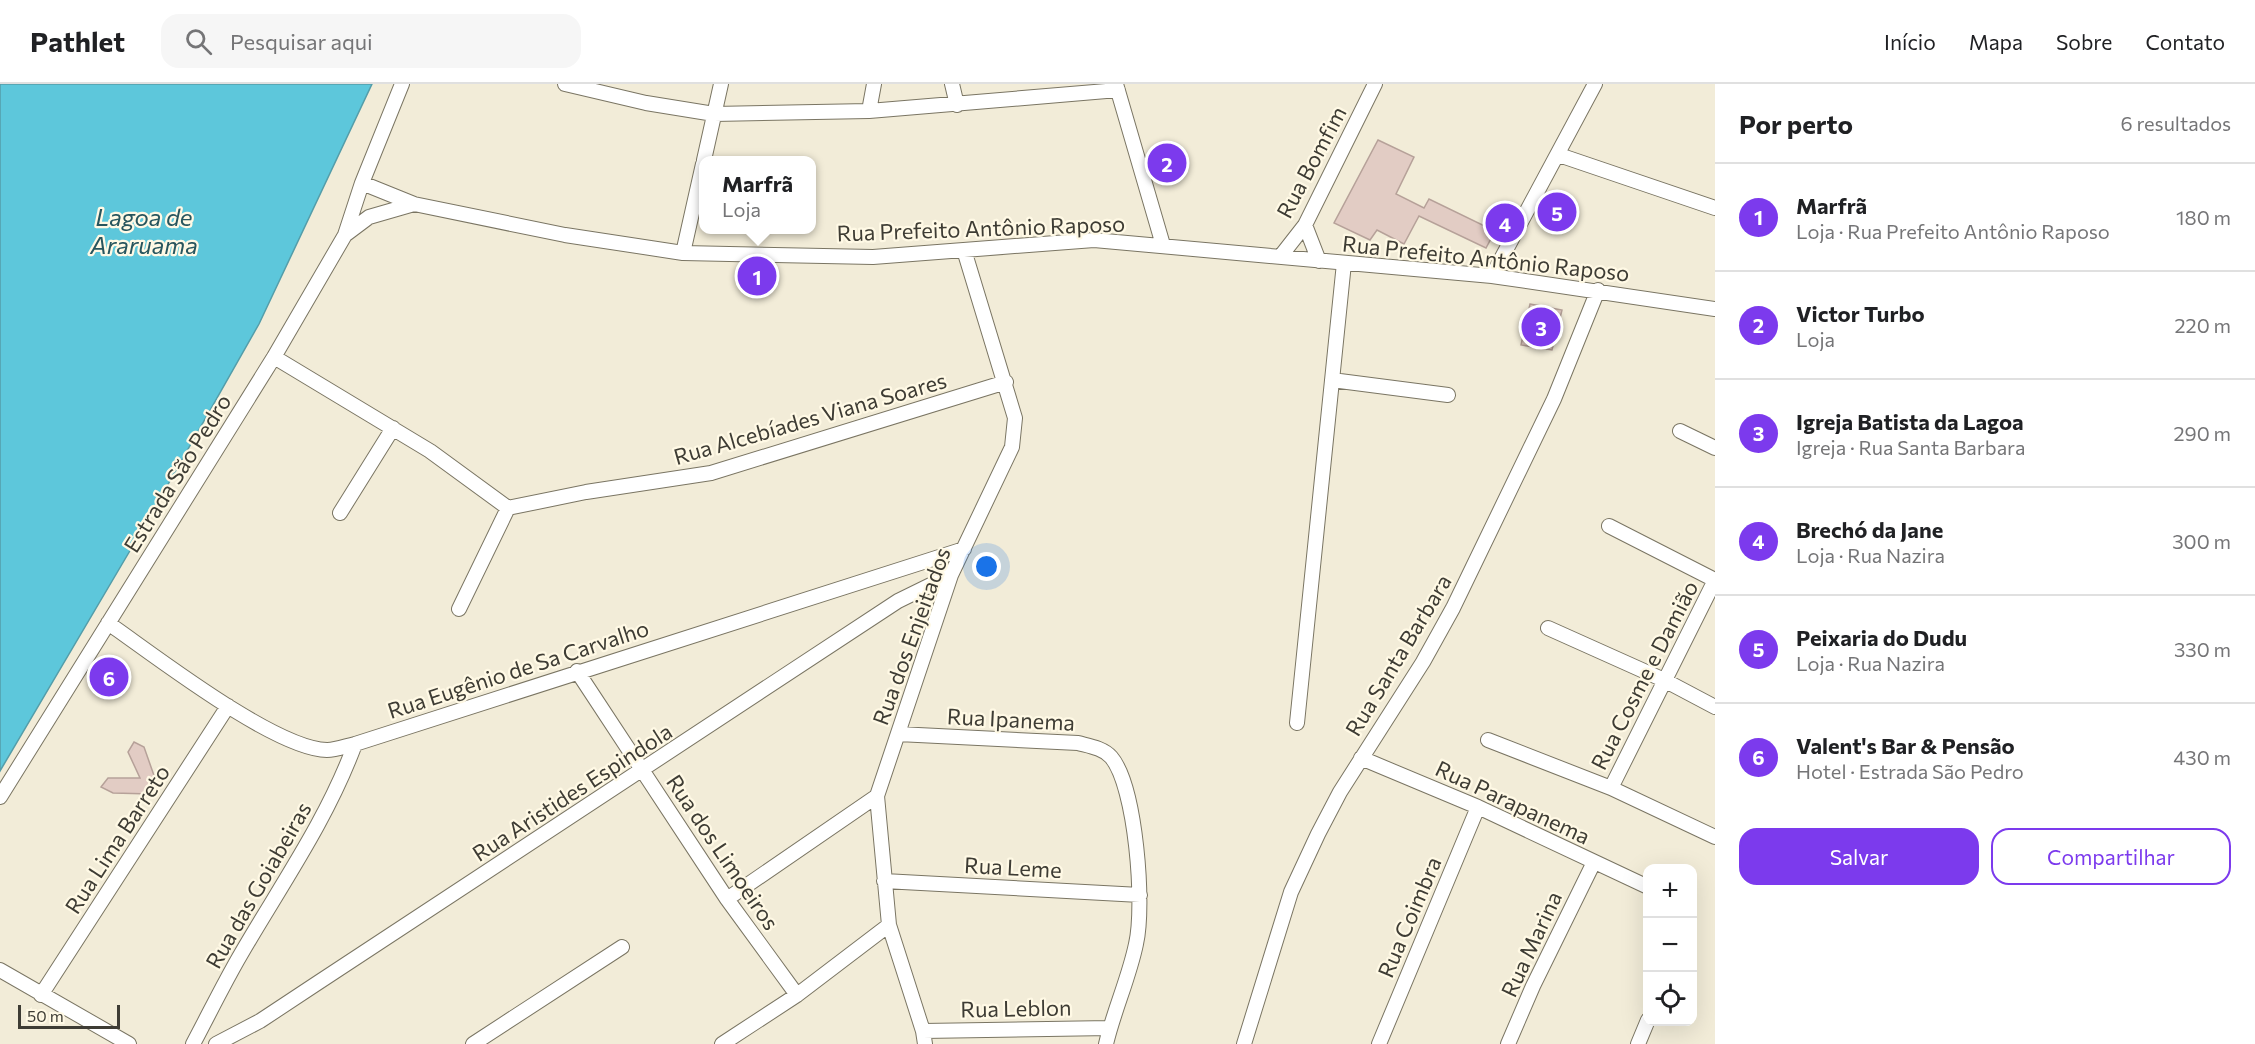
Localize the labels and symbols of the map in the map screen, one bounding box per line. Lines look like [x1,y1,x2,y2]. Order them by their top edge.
street label: Rua Bomfim [1270,101,1352,223]
pin: 2 [1148,140,1186,185]
pin: 5 [1538,190,1576,234]
pin: 4 [1486,200,1524,246]
water label: Lagoa de Araruama [89,202,198,259]
street label: Rua Prefeito Antônio Raposo [836,209,1126,247]
street label: Rua Prefeito Antônio Raposo [1341,229,1631,287]
pin: 1 [738,254,777,298]
pin: 3 [1522,304,1560,350]
street label: Rua Alcebíades Viana Soares [670,366,950,470]
street label: Estrada São Pedro [117,389,237,557]
street label: Rua dos Enjeitados [866,543,956,729]
your location [972,552,1001,581]
street label: Rua Santa Barbara [1339,569,1457,741]
street label: Rua Cosme e Damião [1585,576,1703,774]
street label: Rua Eugênio de Sa Carvalho [384,614,652,724]
pin: 6 [90,654,128,700]
street label: Rua Ipanema [946,702,1076,736]
street label: Rua Aristides Espindola [467,717,677,867]
street label: Rua Parapanema [1431,754,1595,850]
street label: Rua Lima Barreto [59,759,175,919]
street label: Rua dos Limoeiros [661,769,785,935]
street label: Rua das Goiabeiras [199,797,317,973]
street label: Rua Leme [964,851,1062,883]
street label: Rua Coimbra [1371,852,1447,982]
street label: Rua Marina [1495,887,1567,1001]
street label: Rua Leblon [960,994,1072,1022]
scale bar [18,1002,120,1030]

